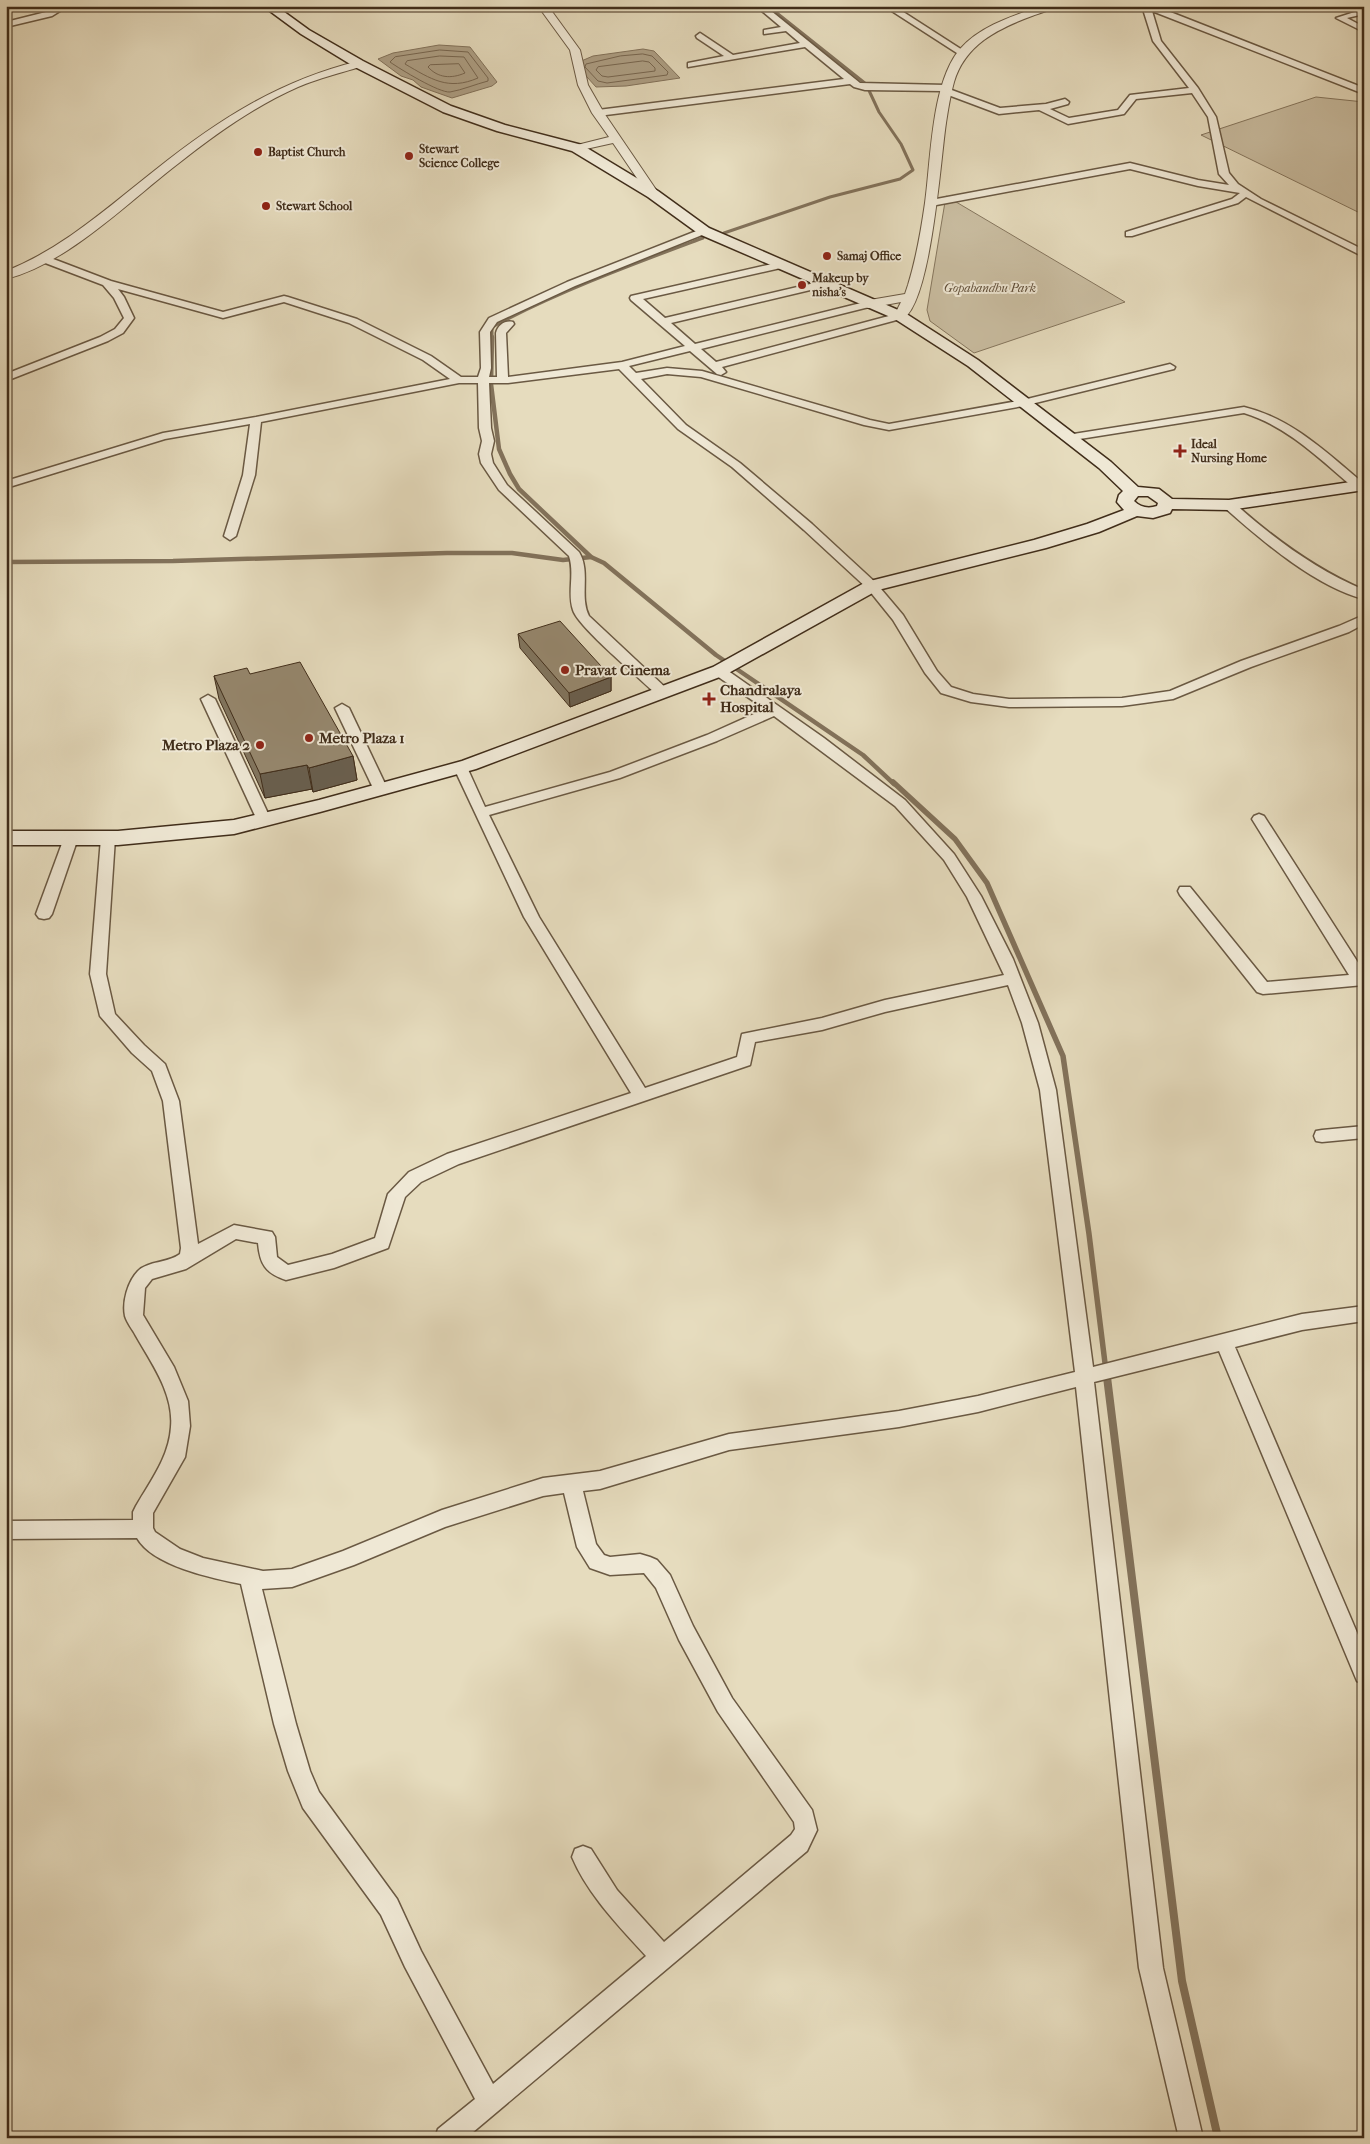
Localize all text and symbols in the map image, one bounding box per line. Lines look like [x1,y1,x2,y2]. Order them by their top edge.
place label: Stewart Science College [419,142,500,171]
place label: Baptist Church [268,145,346,160]
marker: Baptist Church [252,146,264,158]
marker: Stewart Science College [403,150,415,162]
place label: Stewart School [276,199,353,213]
marker: Stewart School [260,200,272,212]
place label: Samaj Office [837,249,901,263]
marker: Samaj Office [821,250,833,262]
place label: Makeup by nisha's [811,271,869,299]
marker: Makeup by nisha's [796,279,808,291]
park label: Gopabandhu Park [944,281,1036,295]
place label: Ideal Nursing Home [1191,437,1267,466]
marker: Ideal Nursing Home [1173,444,1187,458]
place label: Pravat Cinema [575,661,671,679]
marker: Pravat Cinema [559,664,571,676]
place label: Chandralaya Hospital [720,681,802,716]
marker: Chandralaya Hospital [702,692,716,706]
place label: Metro Plaza 1 [318,729,405,747]
marker: Metro Plaza 1 [303,732,315,744]
place label: Metro Plaza 2 [161,736,250,754]
marker: Metro Plaza 2 [254,739,266,751]

